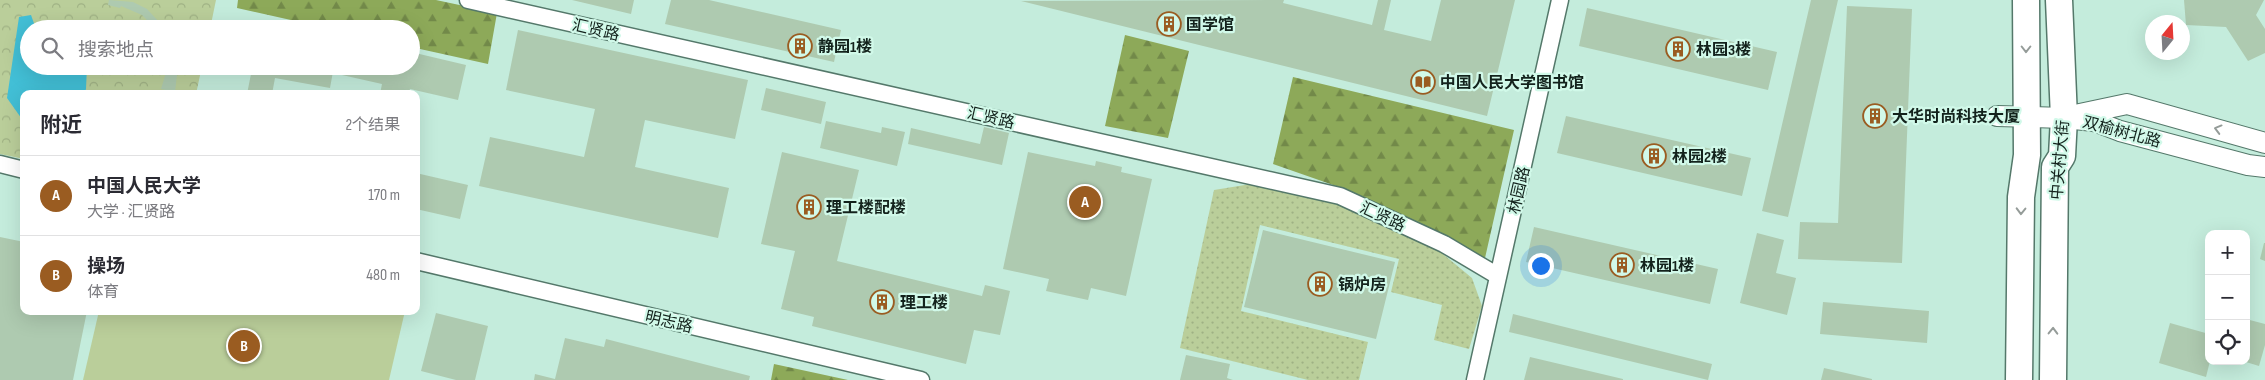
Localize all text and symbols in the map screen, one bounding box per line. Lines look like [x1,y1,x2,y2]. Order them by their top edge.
building icon: 国学馆 [1156,11,1182,37]
north arrow [2145,15,2190,60]
street label: 汇贤路 [570,16,621,45]
place label: 国学馆 [1186,16,1234,35]
search box [20,20,420,75]
building icon: 静园1楼 [787,33,813,59]
icon: search [38,34,66,62]
building icon: 林园3楼 [1665,36,1691,62]
place label: 静园1楼 [818,38,872,57]
text: 搜索地点 [78,39,154,62]
place label: 林园3楼 [1696,41,1751,60]
one-way arrow [2021,45,2031,53]
library icon: 中国人民大学图书馆 [1410,69,1436,95]
place label: 中国人民大学图书馆 [1440,74,1584,93]
building icon: 大华时尚科技大厦 [1862,103,1888,129]
street label: 汇贤路 [965,104,1016,133]
place label: 大华时尚科技大厦 [1892,107,2020,127]
text: 附近 [40,113,82,138]
street label: 双榆树北路 [2081,113,2163,152]
text: 2个结果 [345,116,400,135]
street label: 中关村大街 [2048,119,2073,201]
one-way arrow [2215,125,2223,135]
building icon: 林园2楼 [1641,143,1667,169]
place label: 林园2楼 [1672,148,1727,167]
street label: 林园路 [1505,165,1534,216]
text: 中国人民大学 [87,175,201,198]
pin: A [1069,183,1101,221]
text: A [52,186,60,205]
text: 170 m [368,186,400,205]
building icon: 理工楼配楼 [796,194,822,220]
place label: 理工楼配楼 [826,199,906,218]
street label: 汇贤路 [1357,199,1408,236]
text: 大学 · 汇贤路 [87,203,175,222]
one-way arrow [2016,208,2026,215]
map controls [2205,230,2250,365]
button: + [2205,230,2250,275]
building icon: 林园1楼 [1609,252,1635,278]
your location [1528,253,1554,279]
text: 操场 [87,255,125,278]
place label: 林园1楼 [1640,257,1694,276]
text: B [52,266,60,285]
text: 480 m [366,266,400,285]
building icon: 锅炉房 [1307,271,1333,297]
place label: 锅炉房 [1338,275,1386,295]
button: − [2205,275,2250,320]
text: 体育 [87,283,119,302]
building icon: 理工楼 [869,289,895,315]
place label: 理工楼 [900,294,948,313]
street label: 明志路 [643,308,694,337]
button: locate [2205,320,2250,365]
pin: B [228,327,260,365]
one-way arrow [2048,327,2058,335]

